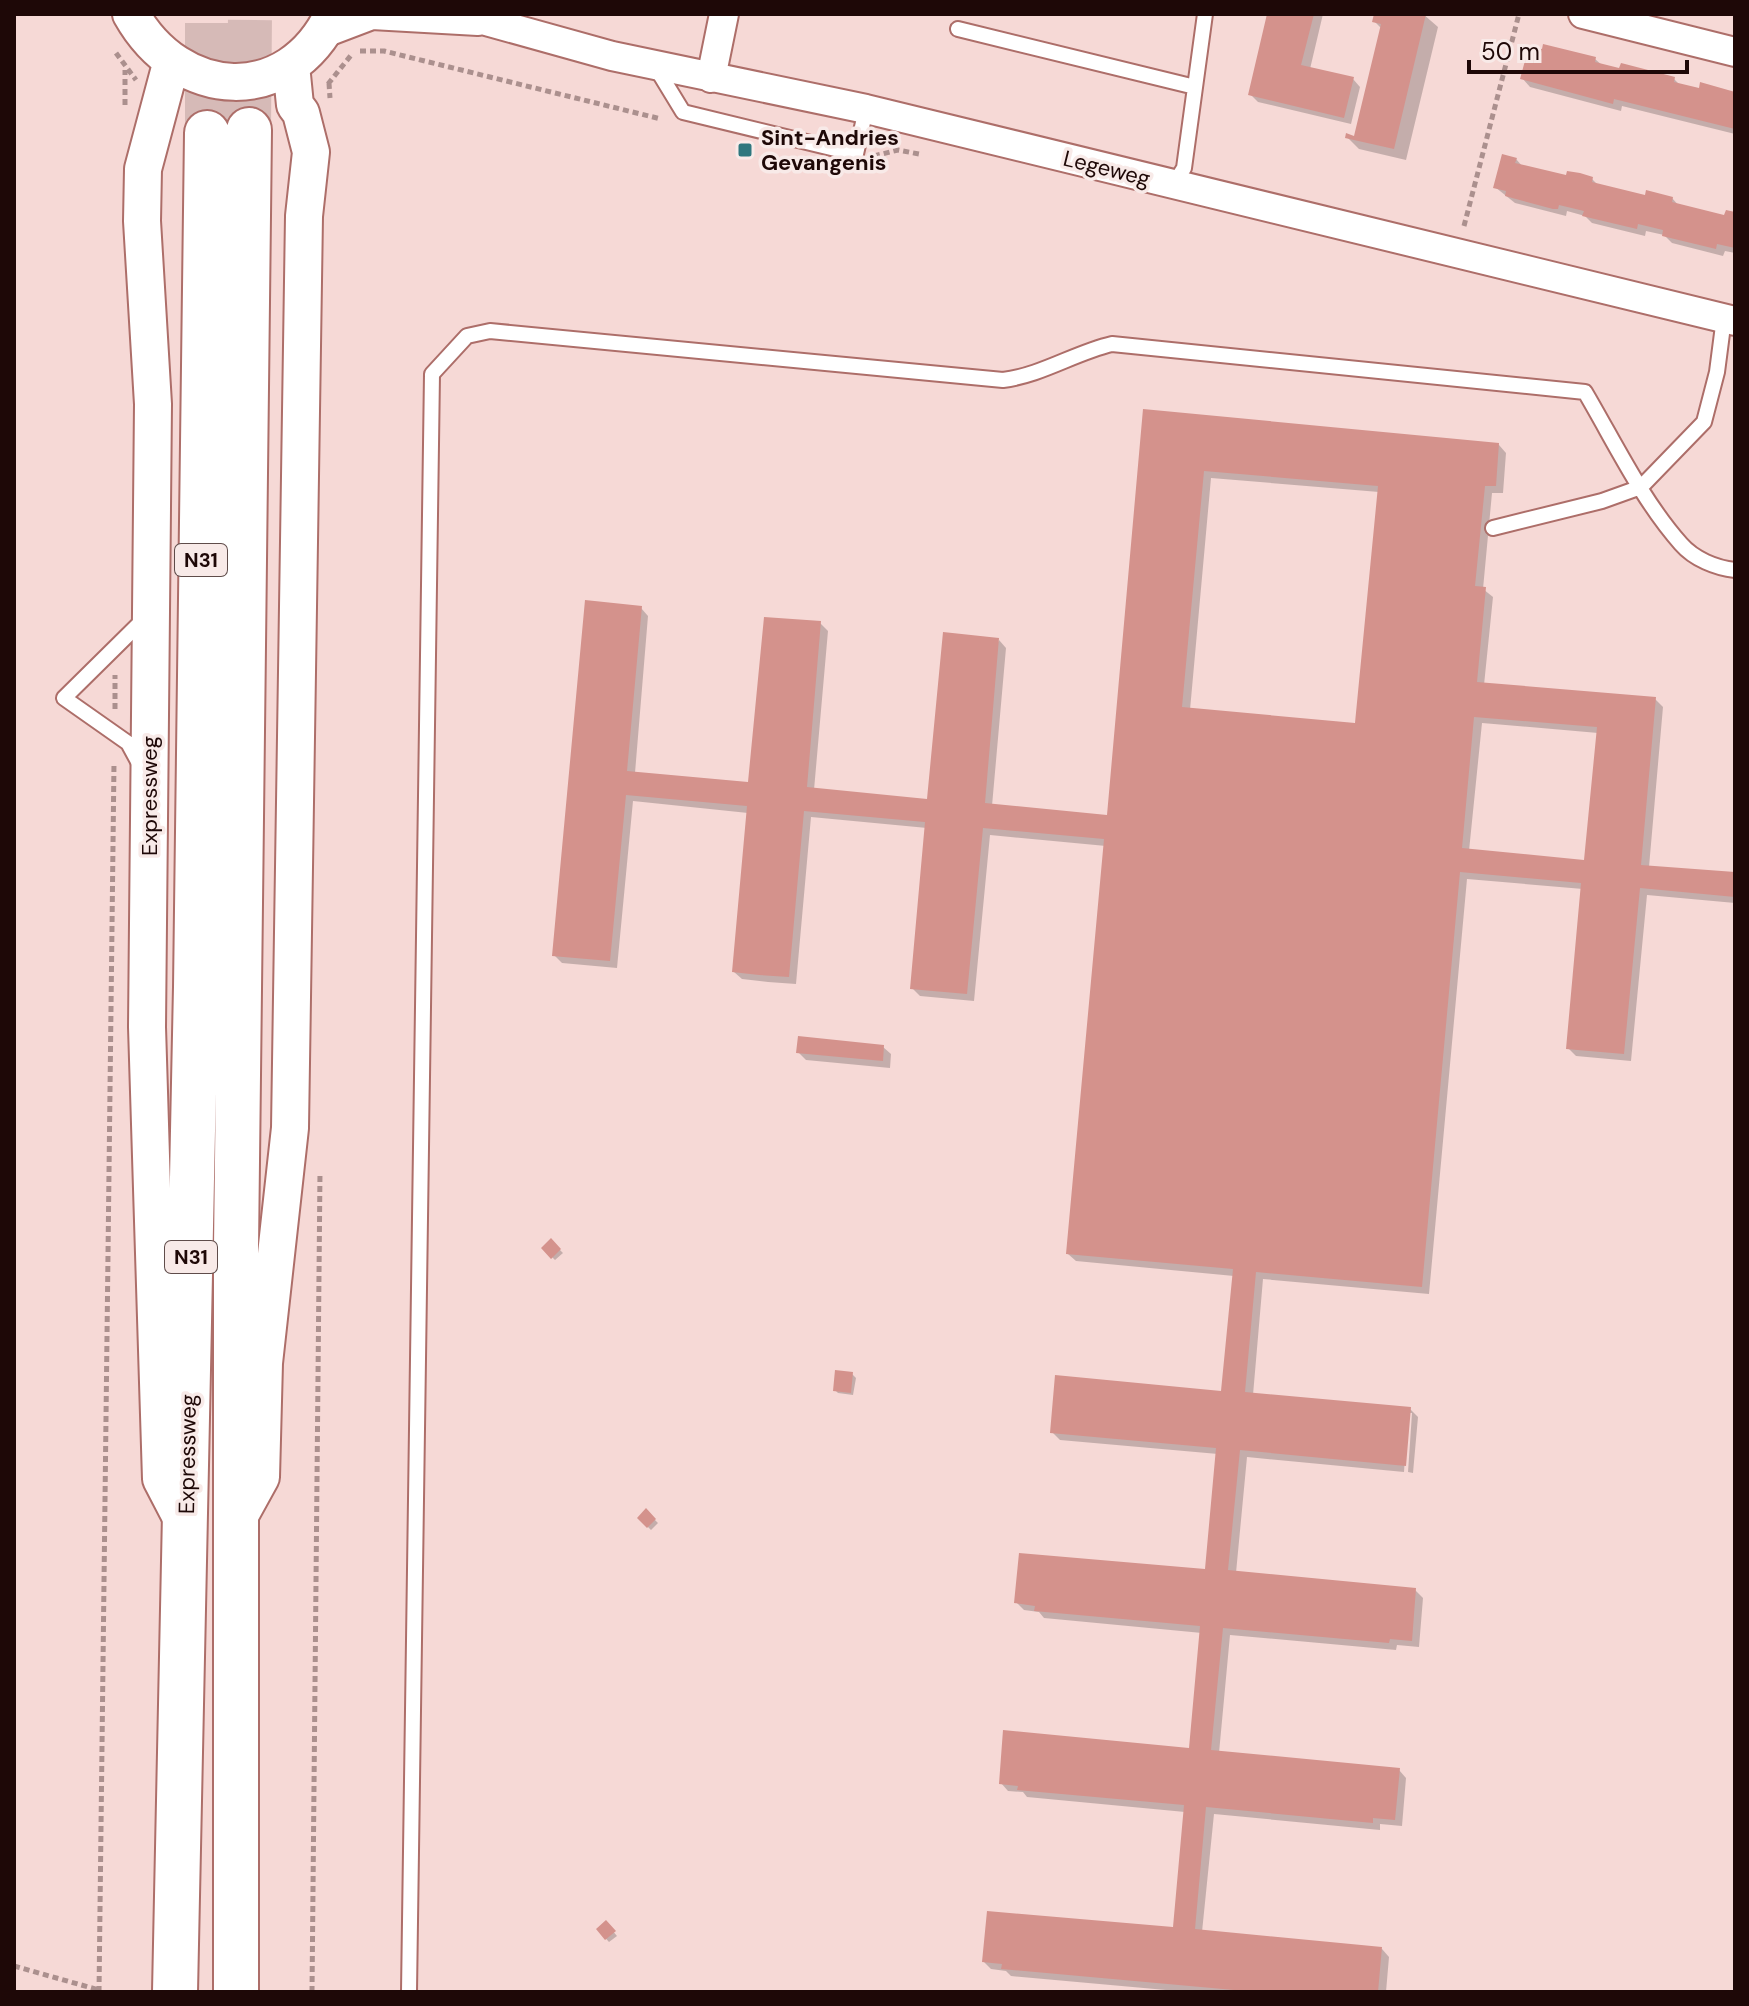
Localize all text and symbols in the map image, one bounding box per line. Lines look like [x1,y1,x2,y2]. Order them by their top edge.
scale bar [1469,24,1687,74]
text: 50 m [1481,36,1540,67]
place label: Sint-Andries Gevangenis [761,123,899,177]
marker: Sint-Andries Gevangenis [736,141,754,159]
street label: Legeweg [1060,144,1153,193]
road number: N31 [175,544,227,576]
street label: Expressweg [135,736,164,856]
road number: N31 [165,1241,217,1273]
street label: Expressweg [172,1394,203,1514]

